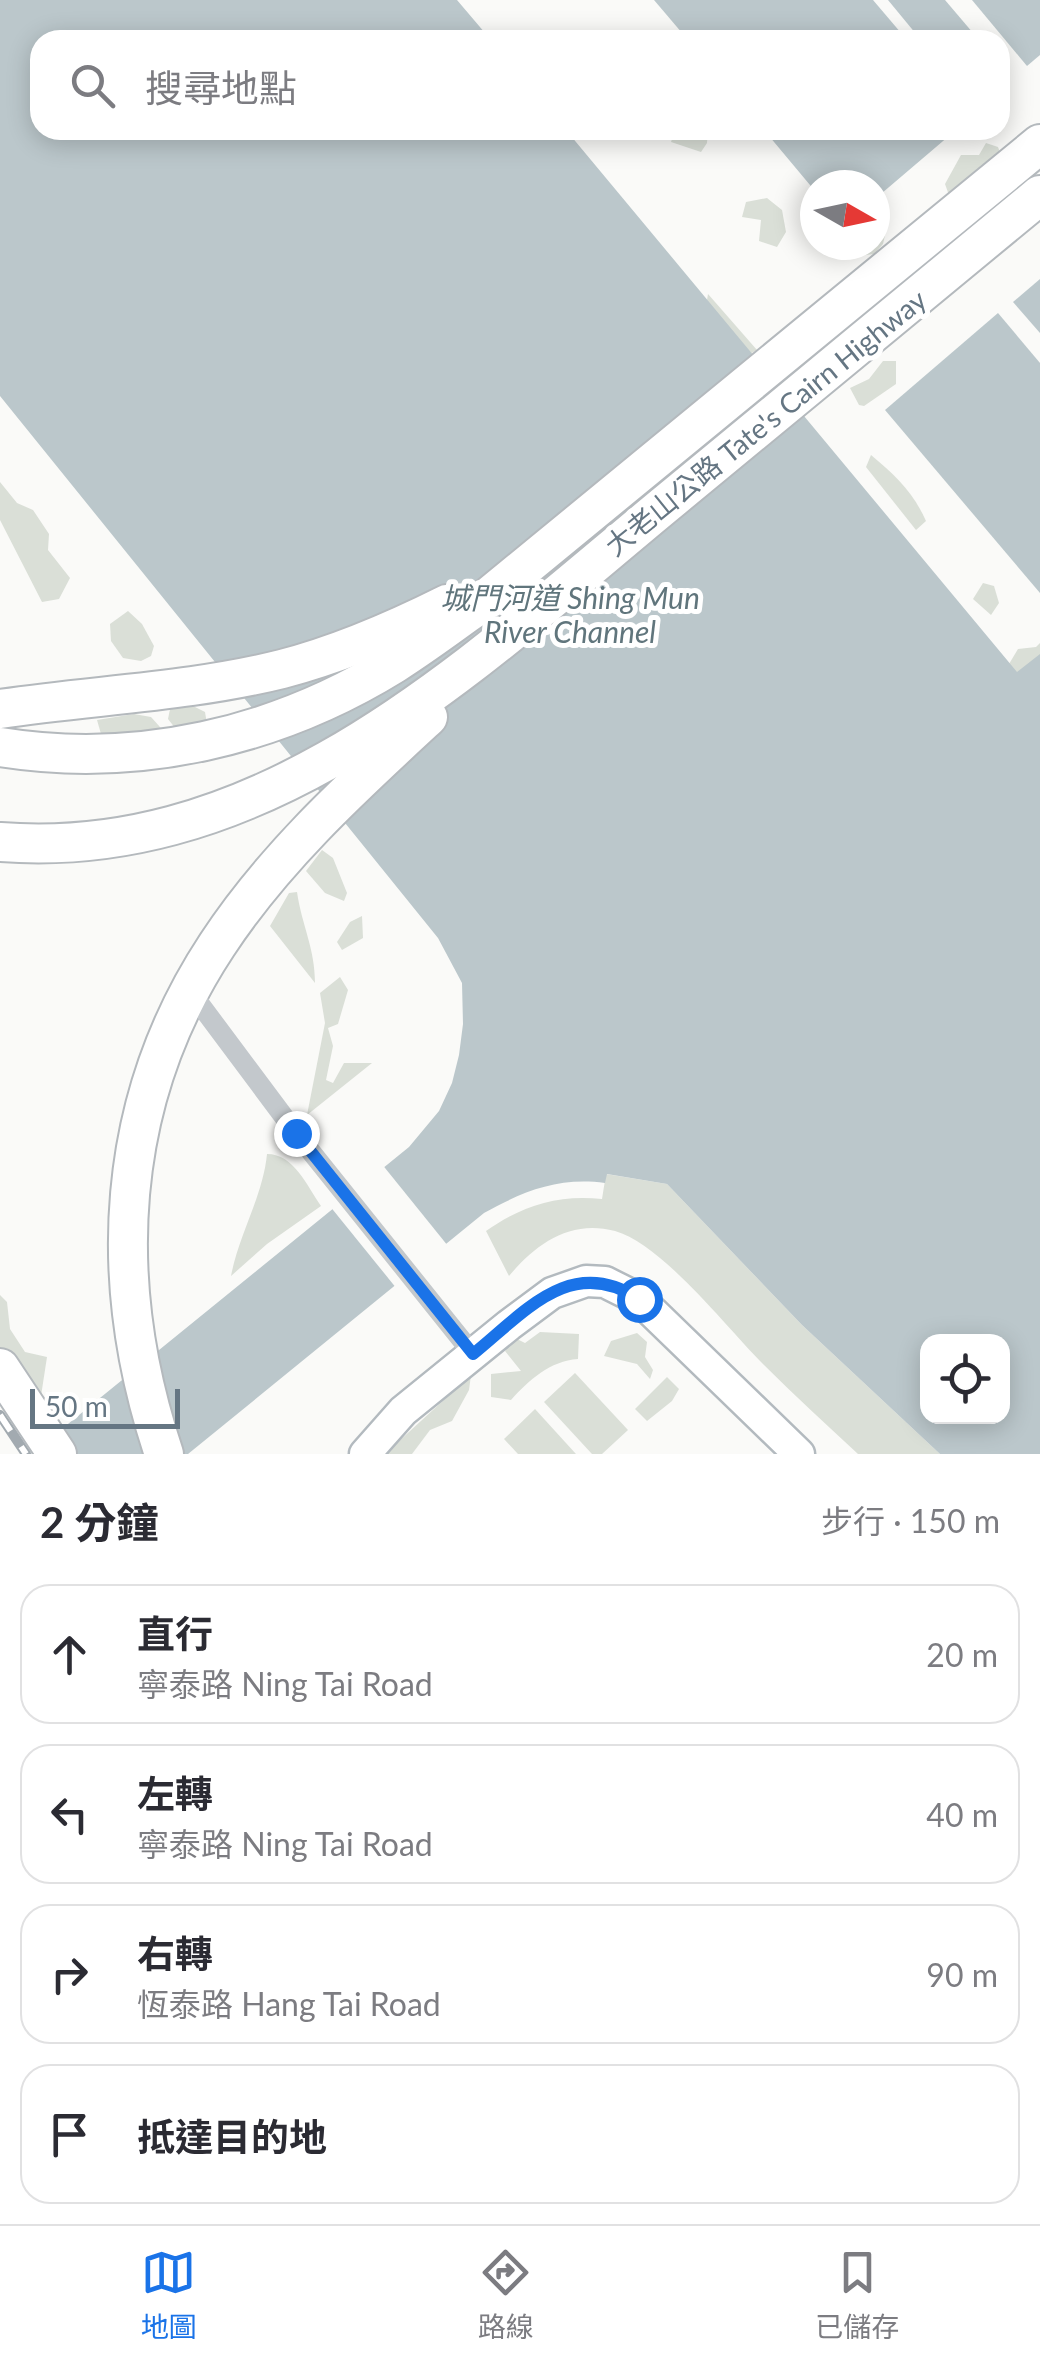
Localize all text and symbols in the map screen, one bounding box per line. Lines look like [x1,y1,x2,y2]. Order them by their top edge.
search box [30,30,1010,140]
icon: search [65,58,120,113]
text: 搜尋地點 [145,64,297,110]
north arrow [800,170,890,260]
street label: 大老山公路 Tate's Cairn Highway [598,281,933,562]
water label: 城門河道 Shing Mun River Channel [440,579,700,649]
route end [274,1111,320,1157]
route start [617,1277,663,1323]
map controls [920,1334,1010,1424]
button: locate [920,1334,1010,1424]
scale bar [30,1384,180,1428]
text: 50 m [45,1389,108,1423]
text: 2 分鐘 [40,1497,159,1547]
text: 步行 · 150 m [821,1501,1000,1540]
text: 直行 [137,1610,213,1656]
icon: ahead [42,1627,97,1682]
text: 20 m [926,1635,998,1674]
text: 寧泰路 Ning Tai Road [137,1664,433,1703]
text: 左轉 [137,1770,213,1816]
icon: left [42,1787,97,1842]
text: 40 m [926,1795,998,1834]
text: 寧泰路 Ning Tai Road [137,1824,433,1863]
text: 右轉 [137,1930,213,1976]
icon: right [42,1947,97,2002]
text: 90 m [926,1955,998,1994]
text: 恆泰路 Hang Tai Road [137,1984,441,2023]
icon: arrive [42,2107,97,2162]
text: 抵達目的地 [137,2113,327,2159]
tab: 地圖 [141,2245,197,2345]
tab: 路線 [478,2245,534,2345]
tab: 已儲存 [815,2245,899,2345]

